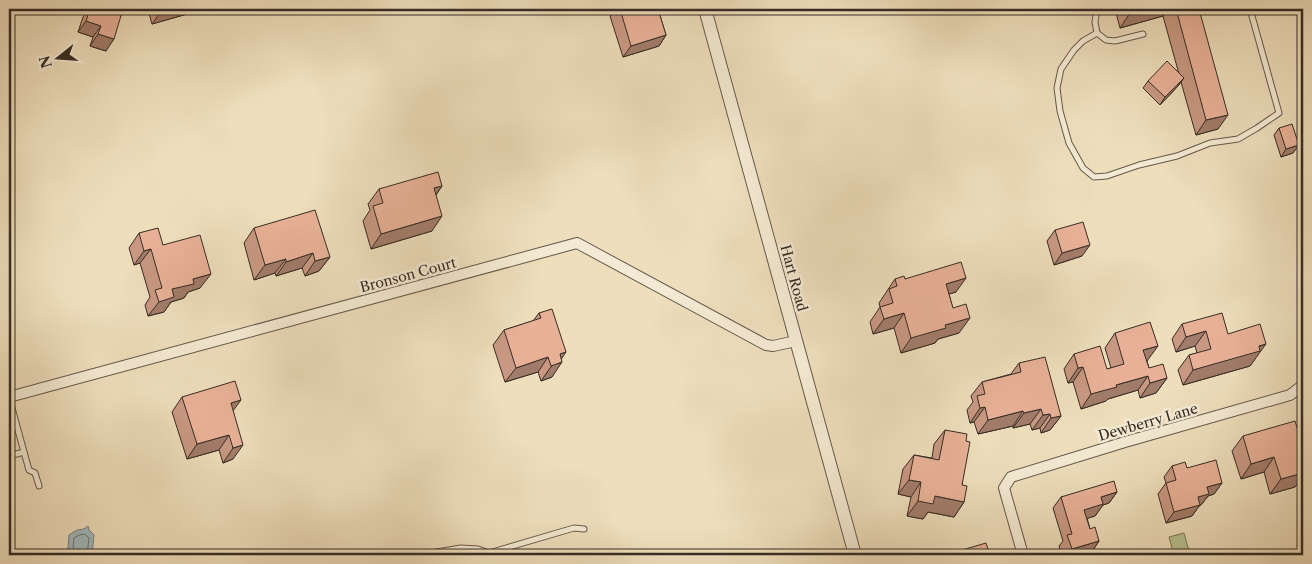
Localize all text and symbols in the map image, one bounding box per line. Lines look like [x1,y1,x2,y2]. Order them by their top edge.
north arrow [32,32,82,82]
text: N [35,53,56,70]
street label: Hart Road [776,243,812,314]
street label: Bronson Court [358,254,458,296]
street label: Dewberry Lane [1096,399,1200,445]

